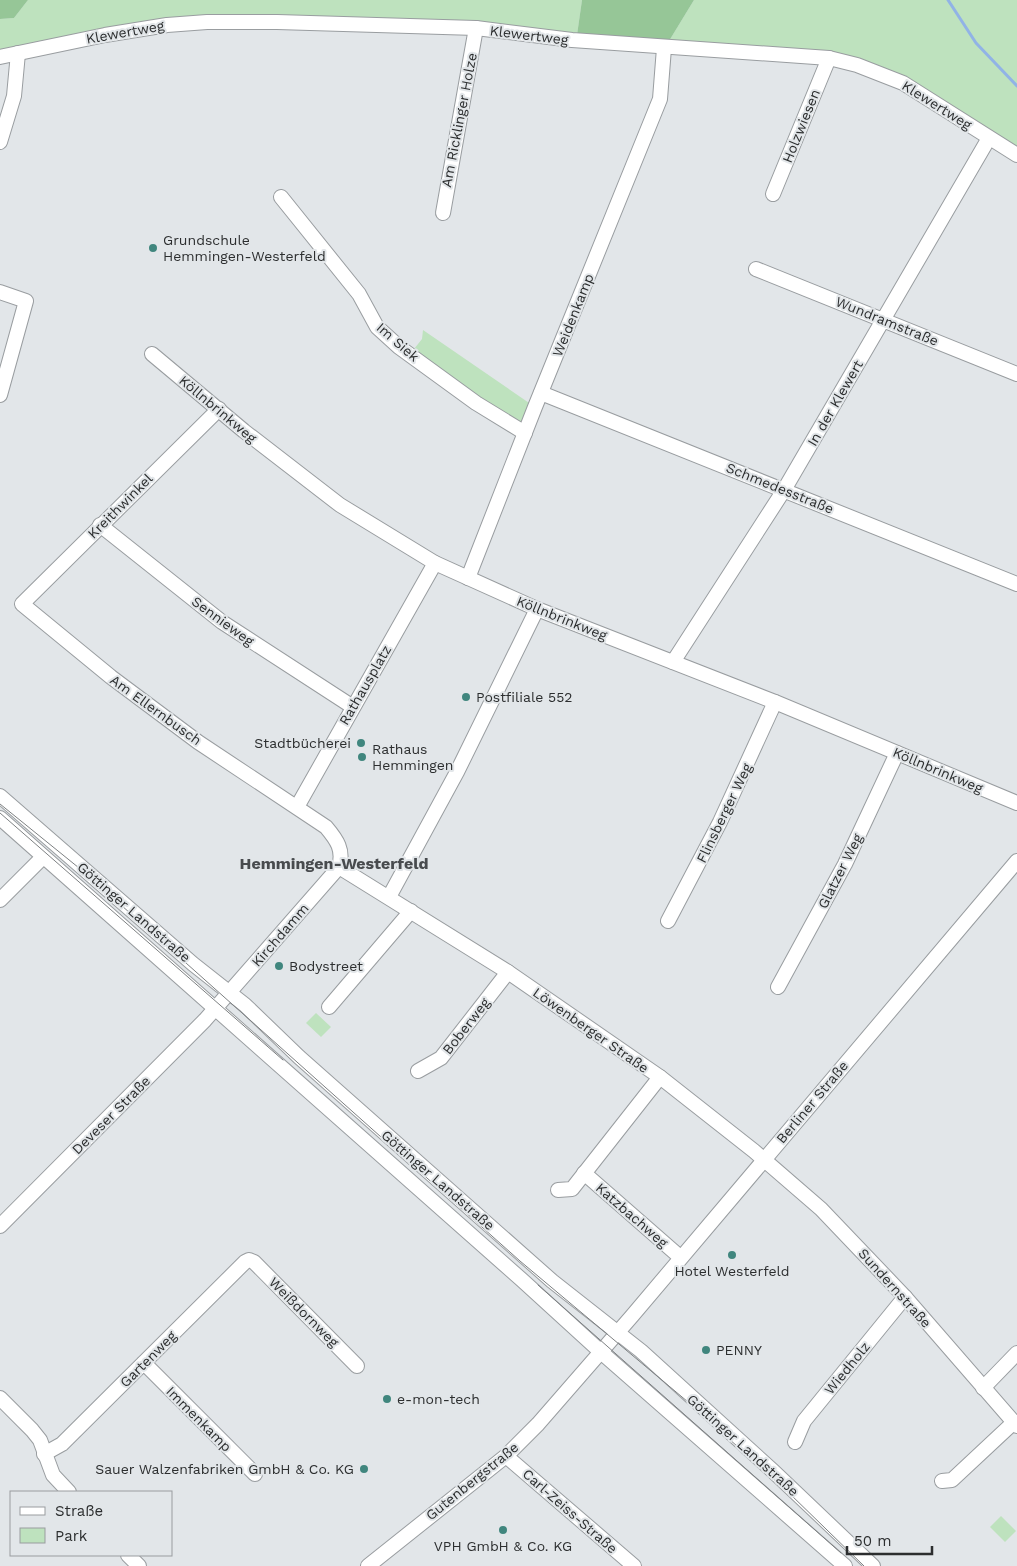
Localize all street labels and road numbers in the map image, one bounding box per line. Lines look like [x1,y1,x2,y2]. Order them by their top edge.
street label: Klewertweg [85,17,166,47]
street label: Klewertweg [489,22,570,48]
street label: Am Ricklinger Holze [438,51,480,189]
street label: Klewertweg [899,77,975,133]
street label: Holzwiesen [779,87,823,165]
street label: Weidenkamp [549,271,597,359]
street label: Wundramstraße [833,293,941,349]
street label: Im Siek [374,319,422,365]
street label: In der Klewert [804,357,866,449]
street label: Köllnbrinkweg [176,372,260,446]
street label: Schmedesstraße [724,459,836,517]
street label: Kreithwinkel [84,470,156,542]
street label: Sennieweg [189,593,258,649]
street label: Köllnbrinkweg [514,593,610,644]
street label: Rathausplatz [336,642,394,728]
street label: Am Ellernbusch [107,672,205,748]
street label: Köllnbrinkweg [891,744,986,796]
street label: Flinsberger Weg [693,760,755,865]
street label: Glatzer Weg [814,830,866,911]
street label: Göttinger Landstraße [74,859,194,965]
street label: Kirchdamm [248,900,312,970]
street label: Löwenberger Straße [530,984,652,1076]
street label: Boberweg [439,994,493,1057]
street label: Berliner Straße [773,1057,851,1147]
street label: Deveser Straße [69,1073,153,1157]
street label: Göttinger Landstraße [378,1127,498,1233]
street label: Katzbachweg [593,1179,672,1251]
street label: Sundernstraße [855,1245,935,1331]
street label: Weißdornweg [266,1274,343,1351]
street label: Gartenweg [117,1327,180,1390]
street label: Wiedholz [821,1339,873,1397]
street label: Immenkamp [163,1383,235,1455]
street label: Göttinger Landstraße [684,1391,802,1499]
street label: Gutenbergstraße [422,1439,522,1523]
street label: Carl-Zeiss-Straße [519,1466,621,1556]

